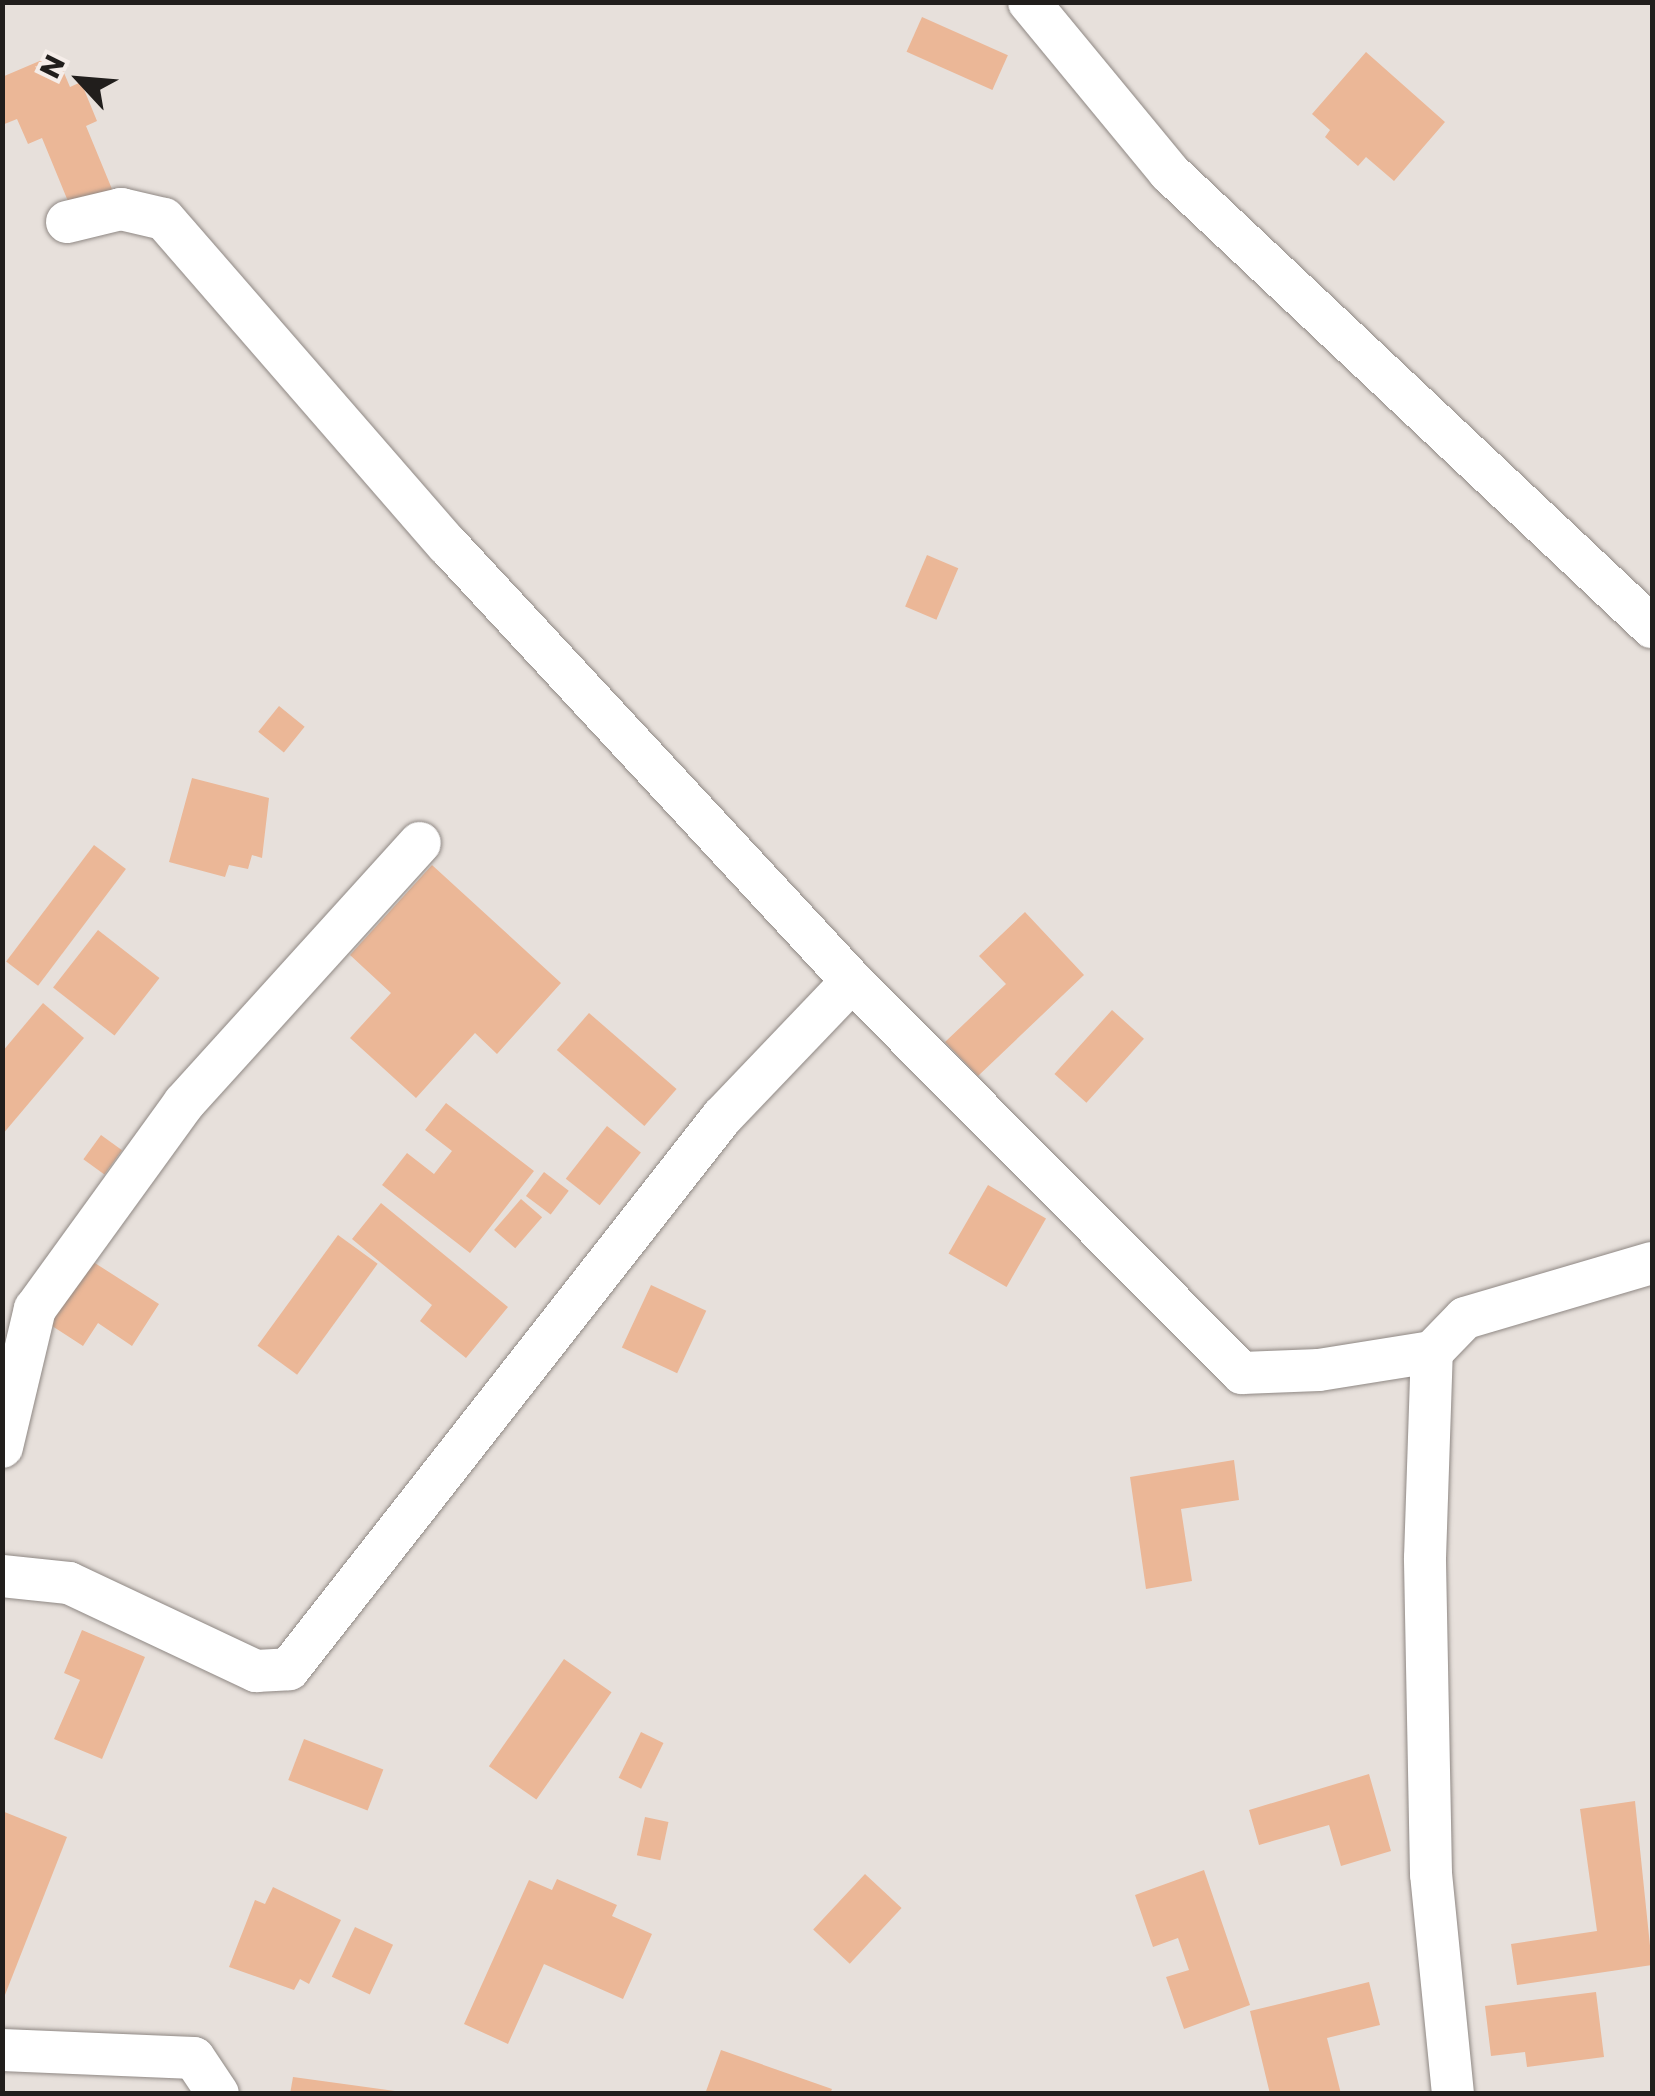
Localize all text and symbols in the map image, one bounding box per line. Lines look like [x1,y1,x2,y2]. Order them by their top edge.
north arrow [30,30,130,130]
text: N [30,49,75,85]

